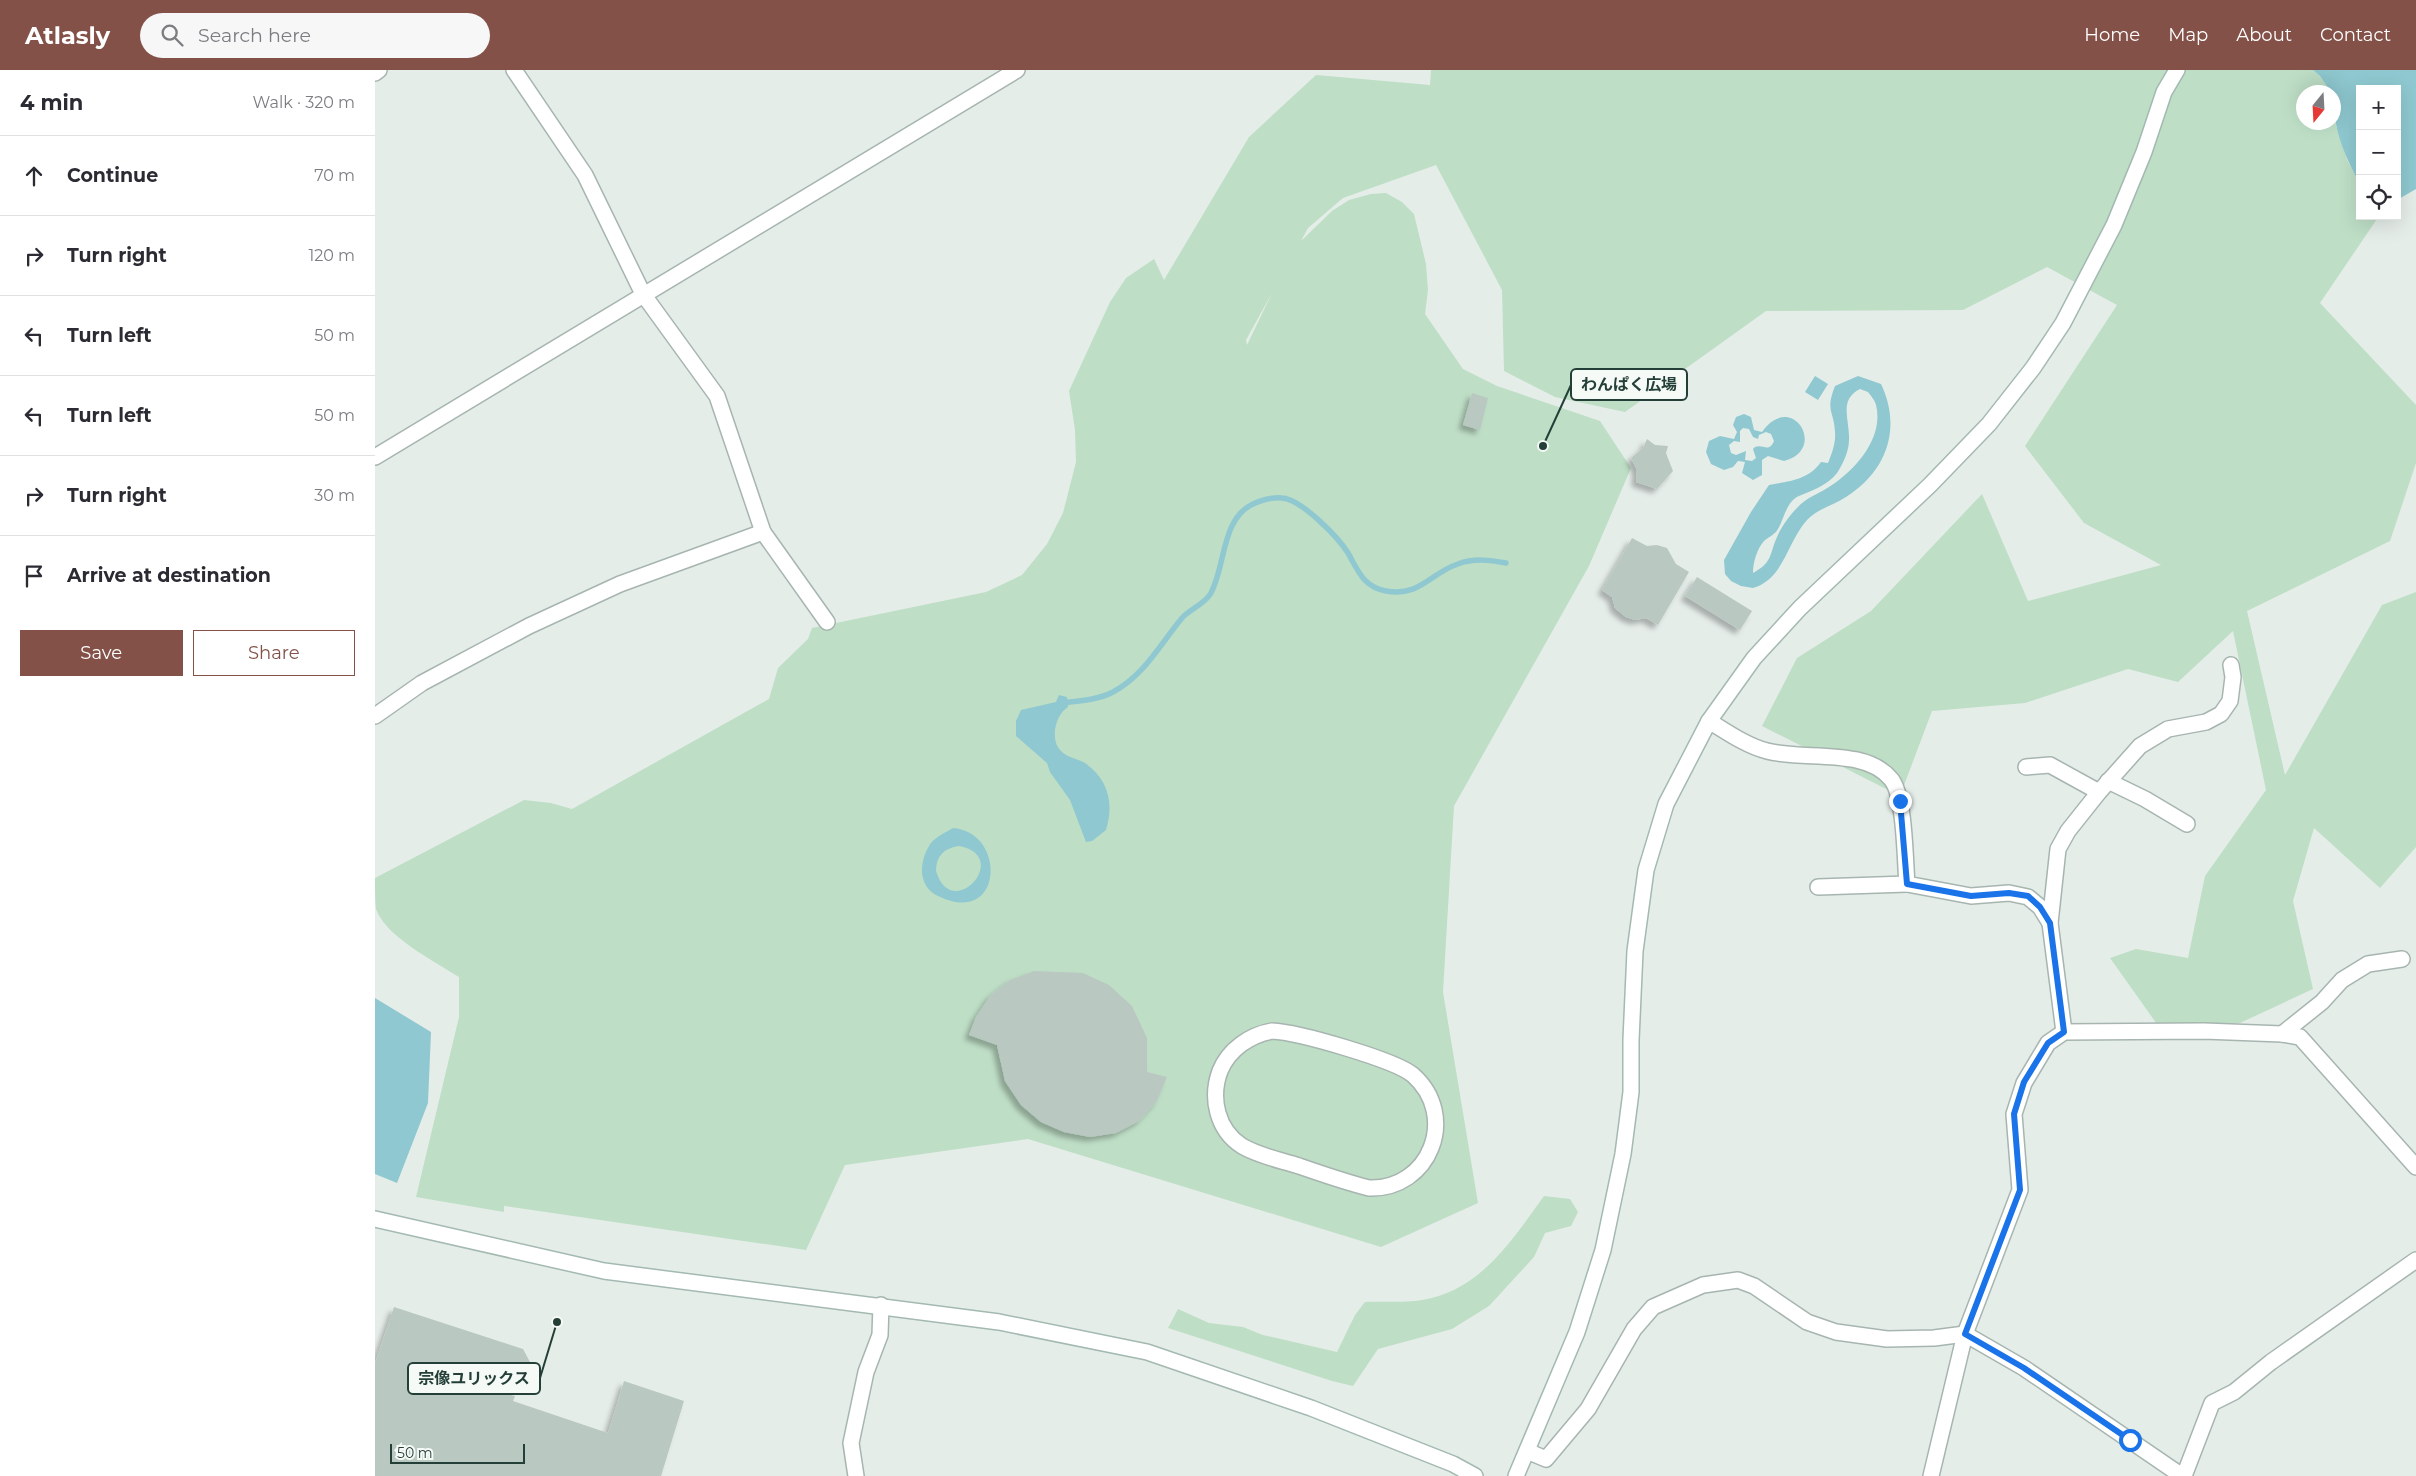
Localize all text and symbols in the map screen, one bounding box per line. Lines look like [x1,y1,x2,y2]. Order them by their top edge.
search box [140,13,490,58]
text: Atlasly [25,21,110,50]
icon: search [158,21,186,49]
text: Search here [198,24,311,47]
text: Home [2084,24,2140,46]
text: Map [2168,24,2208,46]
text: About [2236,24,2292,46]
text: Contact [2320,24,2391,46]
north arrow [2296,85,2341,130]
map controls [2356,85,2401,220]
button: + [2356,85,2401,130]
text: 4 min [20,90,83,115]
text: Walk · 320 m [253,93,355,112]
button: − [2356,130,2401,175]
icon: ahead [20,162,48,190]
text: Continue [67,164,158,187]
text: 70 m [314,166,355,185]
button: locate [2356,175,2401,220]
icon: right [20,242,48,270]
text: Turn right [67,244,167,267]
text: 120 m [308,246,355,265]
icon: left [20,322,48,350]
text: Turn left [67,324,152,347]
text: 50 m [314,326,355,345]
callout: わんぱく広場 [1571,369,1687,400]
text: わんぱく広場 [1581,375,1677,394]
icon: left [20,402,48,430]
text: Turn left [67,404,152,427]
text: 50 m [314,406,355,425]
icon: right [20,482,48,510]
text: Turn right [67,484,167,507]
text: 30 m [314,486,355,505]
icon: arrive [20,562,48,590]
text: Arrive at destination [67,564,271,587]
button: Save [20,630,183,676]
button: Share [193,630,355,676]
route end [1889,790,1912,813]
callout: 宗像ユリックス [408,1363,540,1394]
text: 宗像ユリックス [418,1369,530,1388]
route start [2119,1429,2142,1452]
scale bar [390,1441,525,1464]
text: 50 m [397,1444,433,1462]

